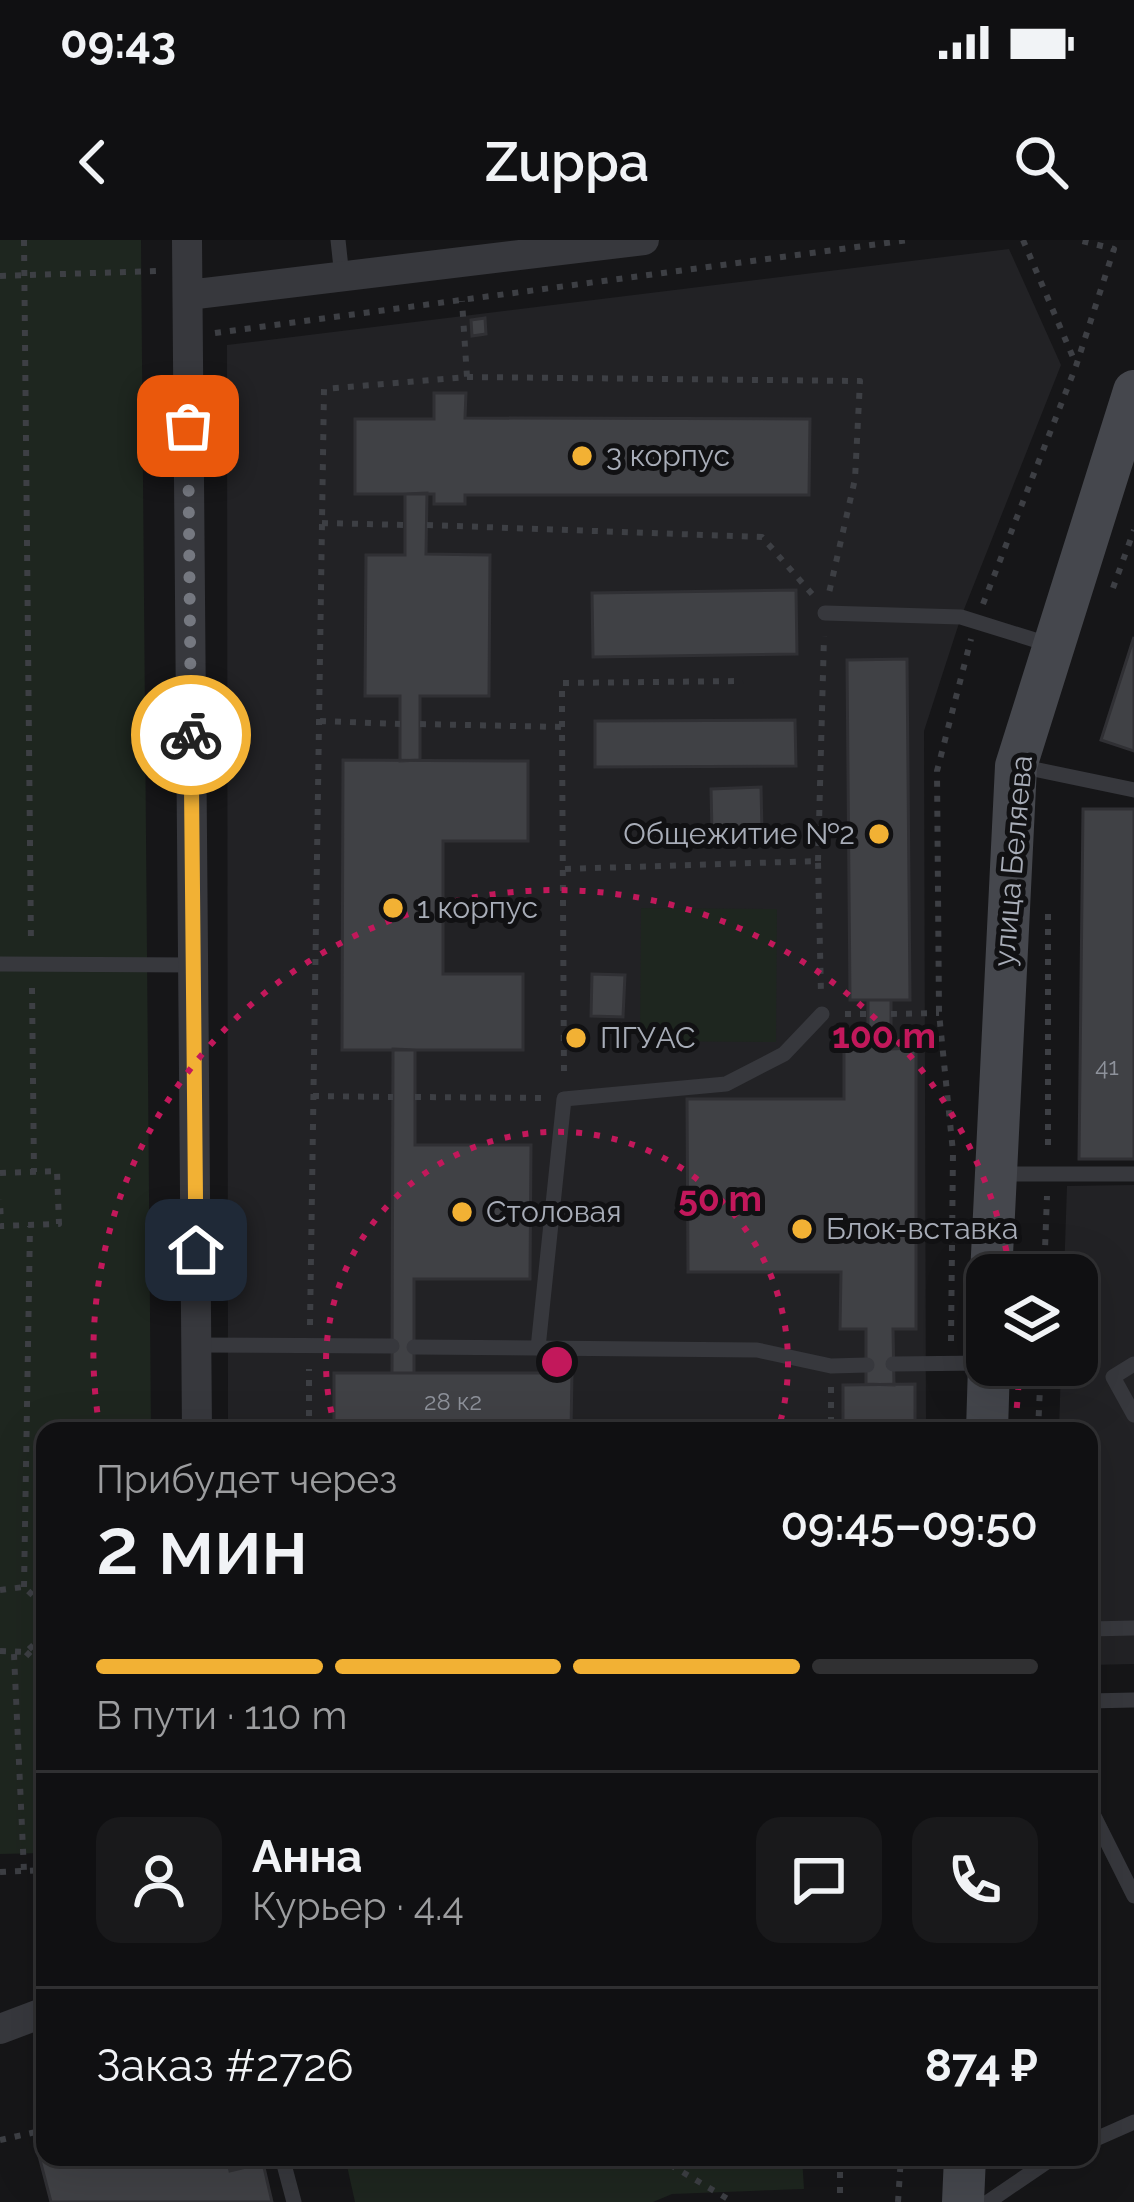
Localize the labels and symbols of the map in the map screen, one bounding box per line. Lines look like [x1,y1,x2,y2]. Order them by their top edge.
pin [137,375,239,477]
place label: 3 корпус [606,438,730,473]
marker: 3 корпус [569,443,595,469]
courier [131,675,251,795]
street label: улица Беляева [986,754,1039,968]
place label: Общежитие №2 [623,816,855,851]
marker: Общежитие №2 [866,821,892,847]
place label: 1 корпус [417,890,538,925]
marker: 1 корпус [380,895,406,921]
text: 100 m [832,1014,936,1056]
place label: ПГУАС [600,1020,695,1055]
marker: ПГУАС [563,1025,589,1051]
house number: 41 [1095,1052,1119,1081]
text: 50 m [678,1177,762,1219]
place label: Столовая [486,1194,622,1229]
pin [145,1199,247,1301]
marker: Столовая [449,1199,475,1225]
place label: Блок-вставка [826,1211,1018,1246]
marker: Блок-вставка [789,1216,815,1242]
centre of rings [536,1341,578,1383]
house number: 28 к2 [424,1387,482,1416]

